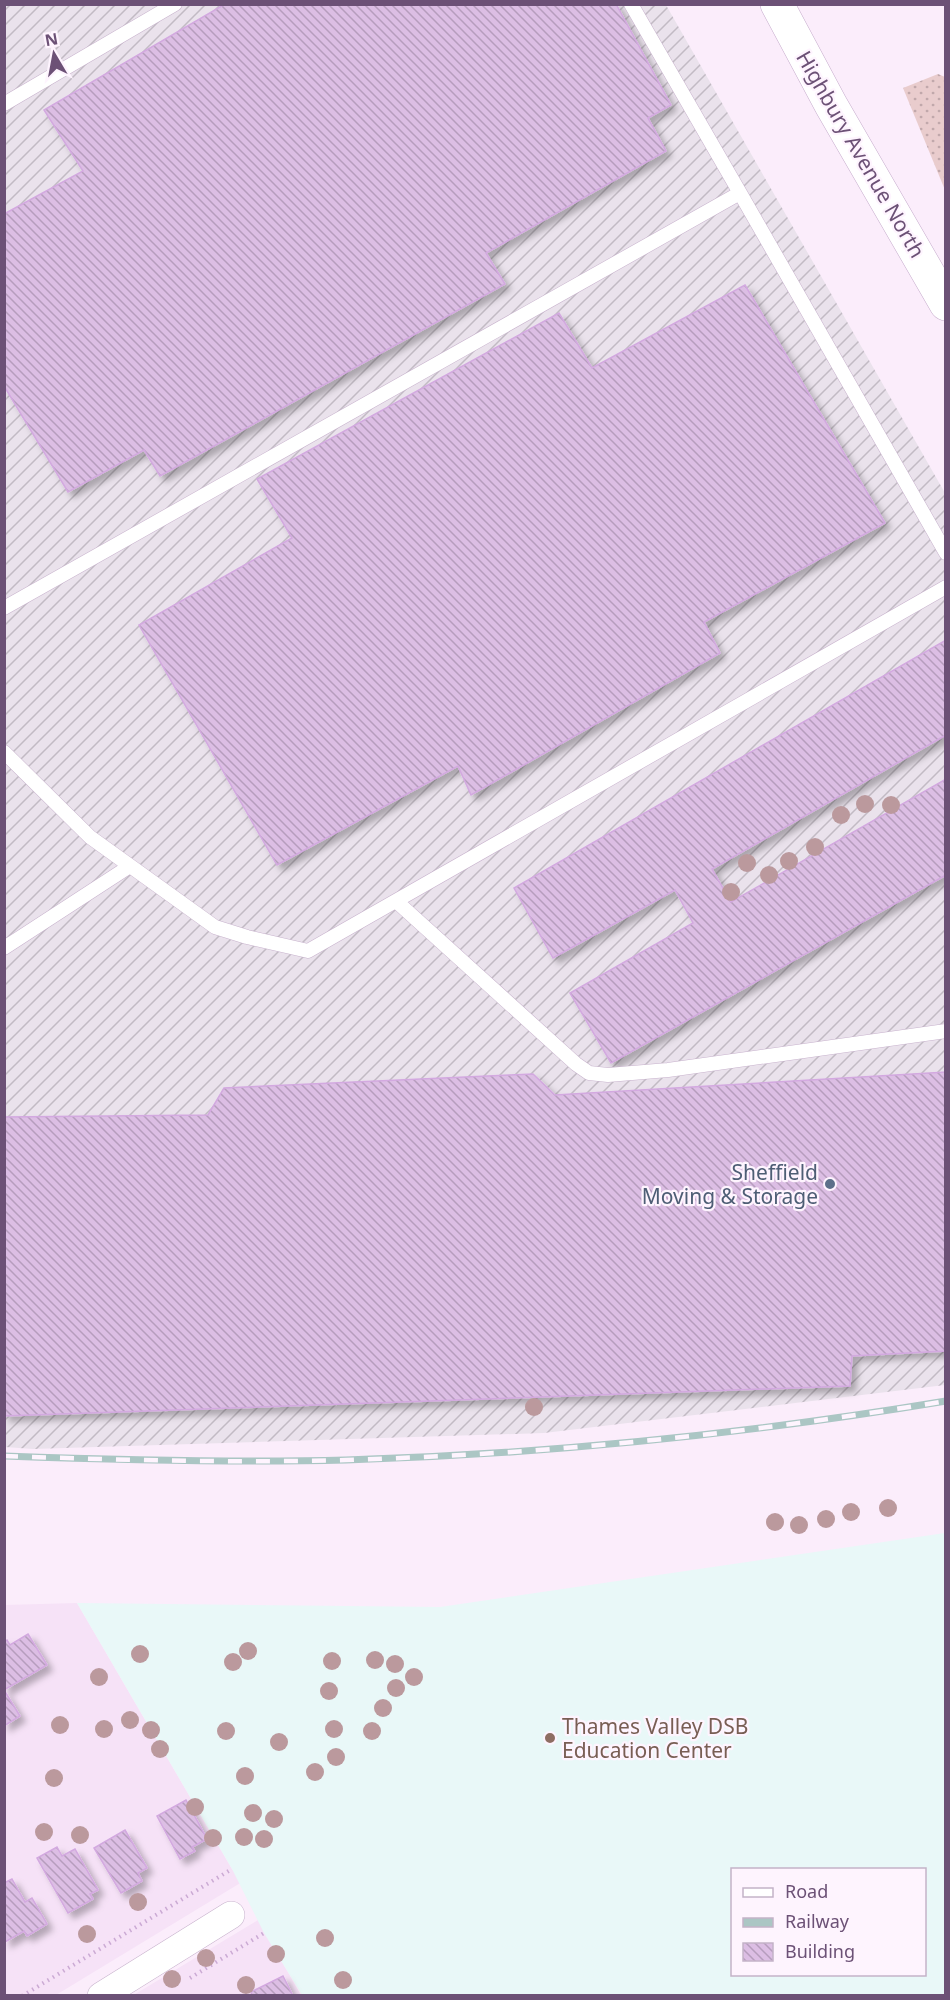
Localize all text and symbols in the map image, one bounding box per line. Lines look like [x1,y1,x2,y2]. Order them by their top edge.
north arrow [24,24,84,84]
text: N [43,27,60,51]
street label: Highbury Avenue North [790,45,932,263]
place label: Sheffield Moving & Storage [642,1158,818,1210]
marker: Sheffield Moving & Storage [823,1177,837,1191]
place label: Thames Valley DSB Education Center [562,1712,748,1764]
marker: Thames Valley DSB Education Center [543,1731,557,1745]
legend [731,1868,926,1976]
text: Road [785,1879,828,1903]
text: Railway [785,1909,850,1933]
text: Building [785,1939,855,1963]

